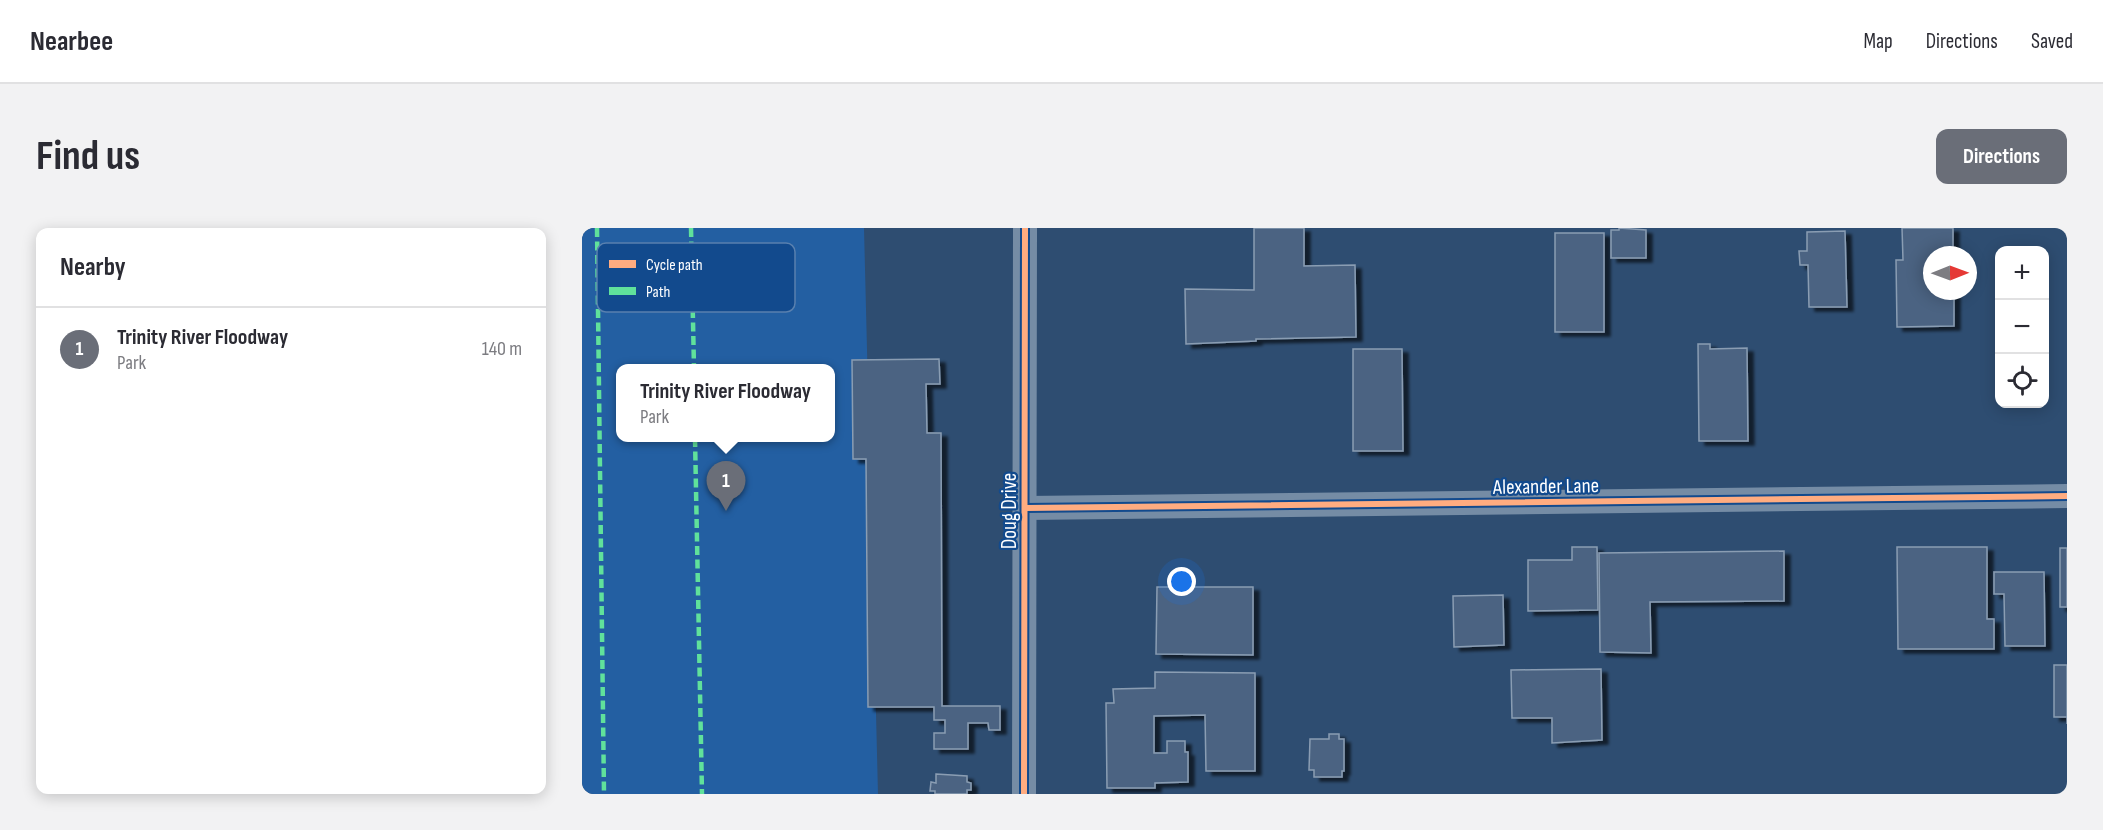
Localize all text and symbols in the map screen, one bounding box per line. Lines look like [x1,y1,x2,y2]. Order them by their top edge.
text: Nearbee [30,25,113,58]
text: Map [1863,29,1893,54]
text: Directions [1926,29,1998,54]
text: Saved [2031,29,2073,54]
button: Directions [1936,129,2067,184]
text: Find us [36,131,140,182]
legend [597,243,795,312]
north arrow [1923,246,1977,300]
map controls [1995,246,2049,408]
button: + [1995,246,2049,300]
text: Nearby [60,252,126,283]
text: Cycle path [646,256,703,275]
text: Path [646,283,670,302]
button: − [1995,300,2049,354]
text: Trinity River Floodway [117,324,288,351]
text: 1 [76,337,83,361]
text: 140 m [482,337,522,361]
text: Park [117,351,146,375]
button: locate [1995,354,2049,408]
popup [616,364,835,442]
text: Trinity River Floodway [640,378,811,405]
text: Park [640,405,669,429]
pin: 1 [706,462,746,511]
street label: Doug Drive [997,473,1022,549]
street label: Alexander Lane [1492,473,1599,500]
your location [1167,567,1196,596]

